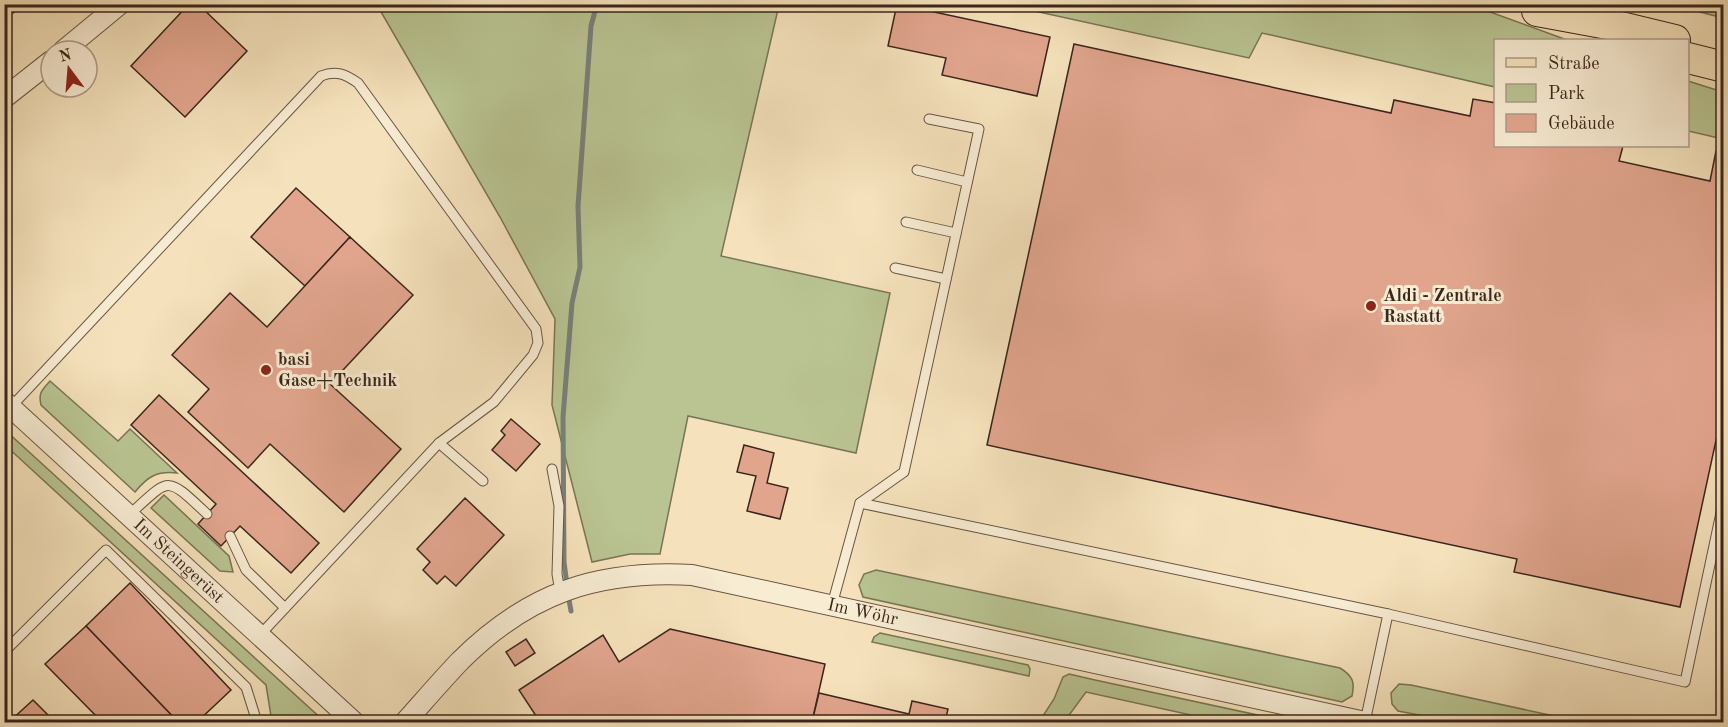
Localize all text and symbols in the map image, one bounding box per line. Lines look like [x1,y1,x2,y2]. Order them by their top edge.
north arrow [39,39,99,99]
legend [1494,39,1689,147]
text: N [57,47,74,66]
text: Straße [1548,55,1599,73]
text: Park [1548,85,1585,103]
text: Gebäude [1548,115,1615,133]
place label: Aldi - Zentrale Rastatt [1383,287,1502,326]
marker: Aldi - Zentrale Rastatt [1364,299,1378,313]
place label: basi Gase+Technik [278,351,397,390]
marker: basi Gase+Technik [259,363,273,377]
street label: Im Steingerüst [130,515,227,607]
street label: Im Wöhr [826,596,900,629]

